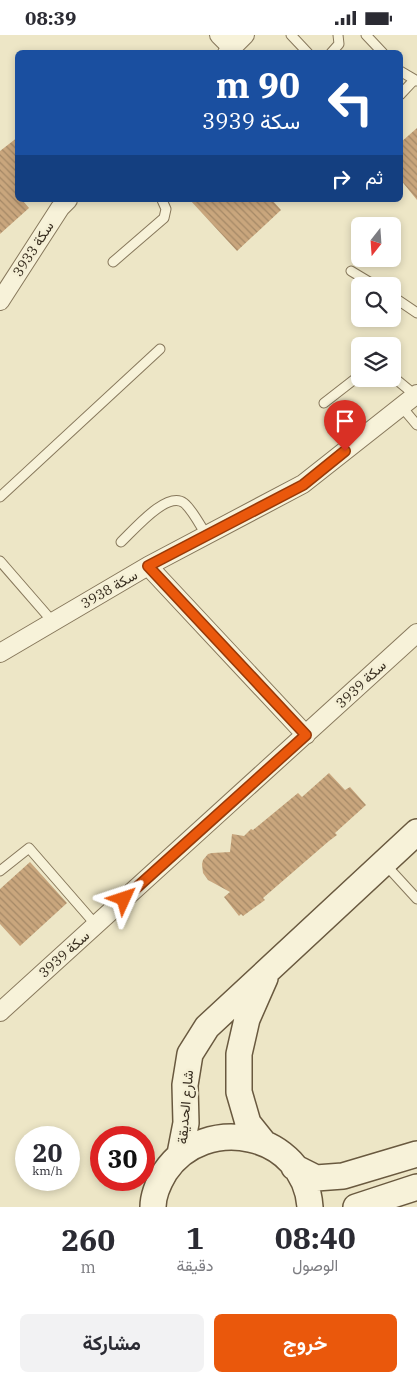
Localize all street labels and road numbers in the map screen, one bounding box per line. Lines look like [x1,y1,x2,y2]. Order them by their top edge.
street label: سكة 3933 [8,218,58,280]
street label: سكة 3938 [78,566,140,612]
street label: سكة 3939 [332,656,390,712]
street label: سكة 3939 [35,926,93,982]
street label: شارع الحديقة [173,1069,199,1145]

